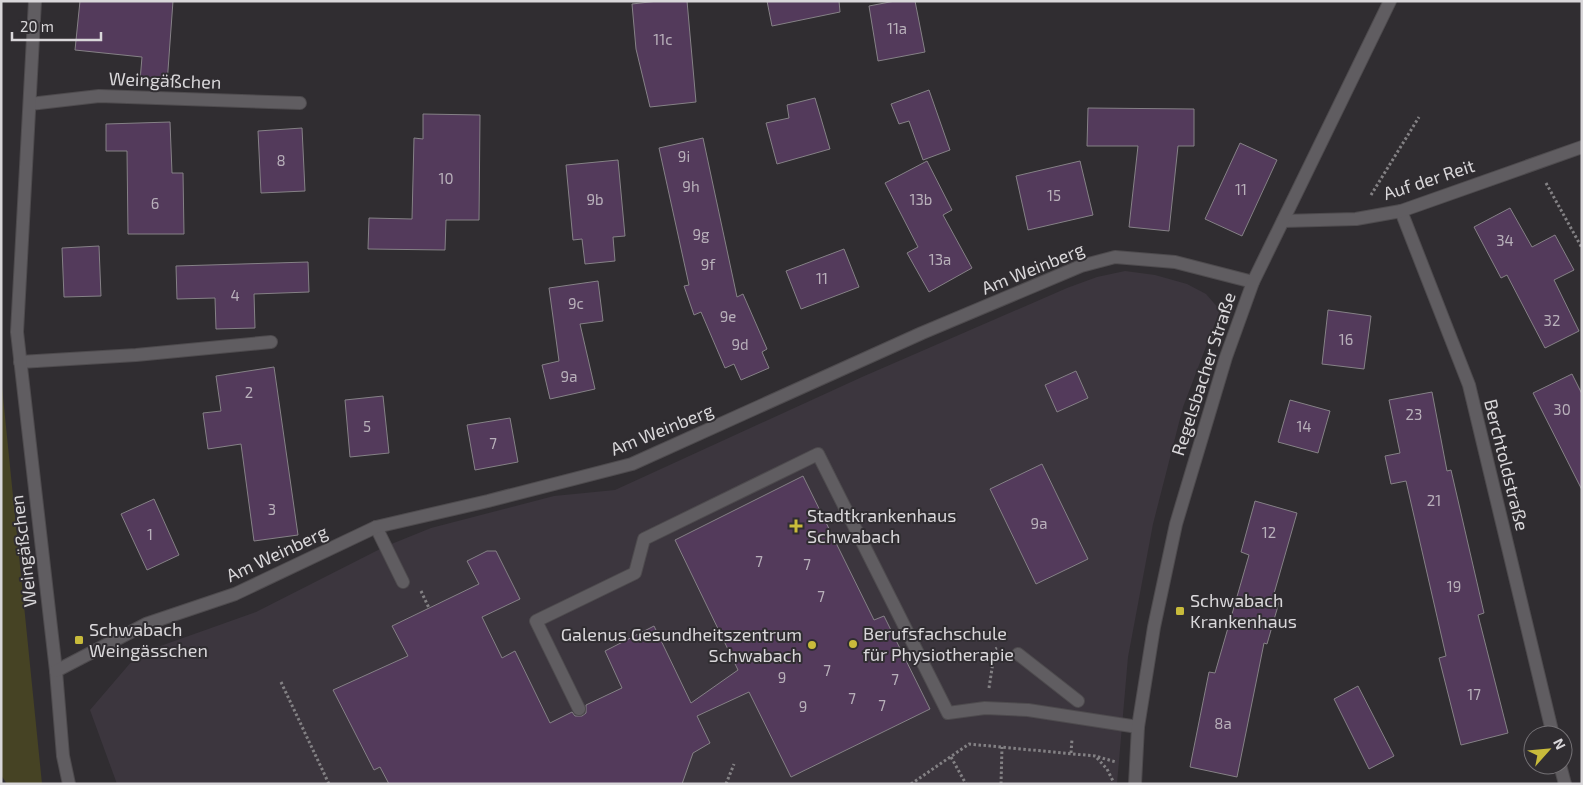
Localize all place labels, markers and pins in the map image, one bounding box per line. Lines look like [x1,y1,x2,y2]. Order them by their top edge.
place label: Stadtkrankenhaus Schwabach [807,504,956,547]
marker: Stadtkrankenhaus Schwabach [789,519,803,533]
place label: Schwabach Krankenhaus [1190,589,1297,632]
marker: Schwabach Krankenhaus [1174,605,1186,617]
place label: Schwabach Weingässchen [89,618,208,661]
place label: Berufsfachschule für Physiotherapie [863,622,1014,665]
place label: Galenus Gesundheitszentrum Schwabach [561,623,802,666]
marker: Schwabach Weingässchen [73,634,85,646]
marker: Berufsfachschule für Physiotherapie [847,638,859,650]
marker: Galenus Gesundheitszentrum Schwabach [806,639,818,651]

